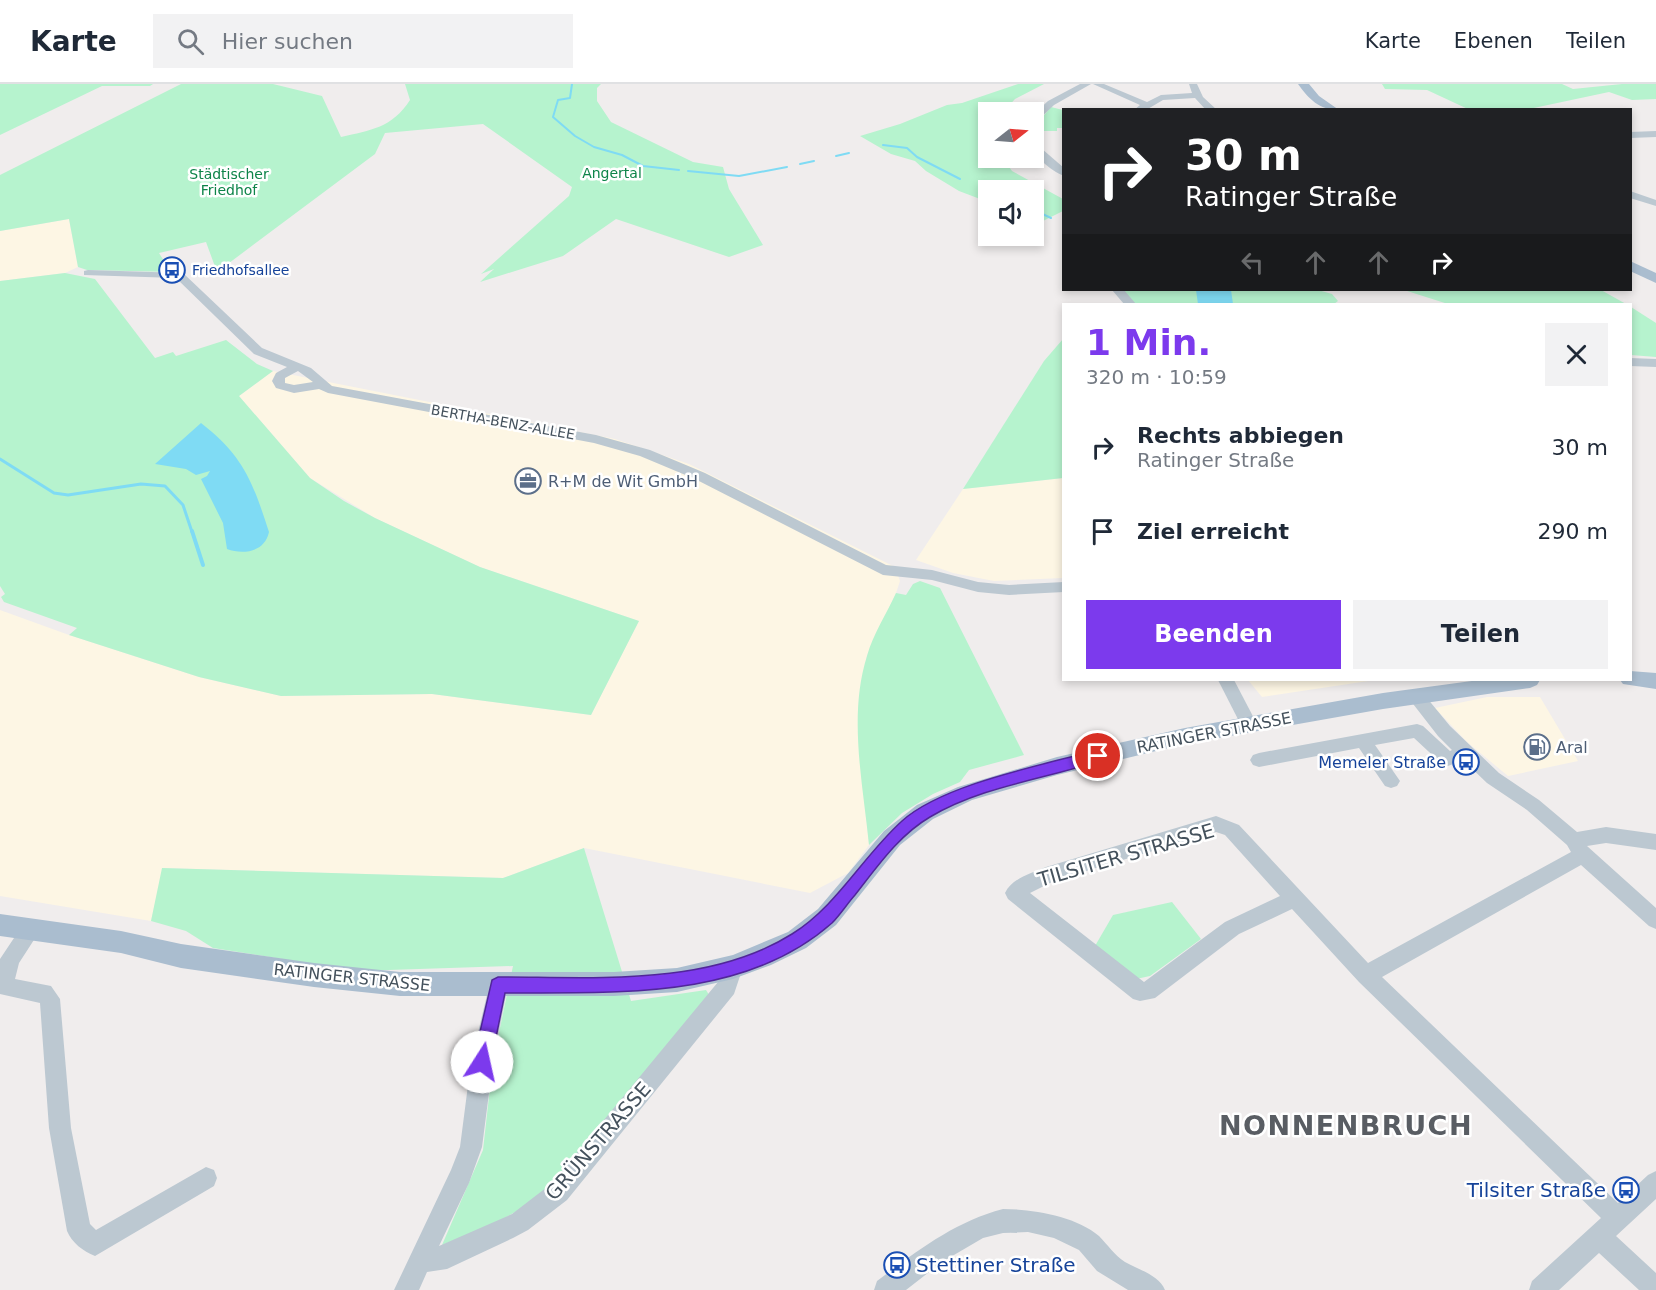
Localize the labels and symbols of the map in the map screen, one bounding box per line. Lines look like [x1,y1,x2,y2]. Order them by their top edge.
north arrow [978,102,1044,168]
park label: Angertal [582,165,642,181]
park label: Städtischer Friedhof [189,166,269,198]
bus stop icon: Friedhofsallee [157,255,187,285]
place label: Friedhofsallee [192,262,289,278]
street label: BERTHA-BENZ-ALLEE [430,401,576,443]
office icon: R+M de Wit GmbH [513,466,543,496]
place label: R+M de Wit GmbH [548,472,698,491]
street label: RATINGER STRASSE [1135,708,1293,757]
pin [1072,730,1123,781]
fuel station icon: Aral [1522,732,1552,762]
place label: Aral [1556,738,1588,757]
bus stop icon: Memeler Straße [1451,747,1481,777]
place label: Memeler Straße [1318,753,1446,772]
street label: TILSITER STRASSE [1034,818,1217,892]
street label: RATINGER STRASSE [273,960,431,995]
position arrow [450,1030,514,1094]
street label: GRÜNSTRASSE [540,1077,656,1205]
district label: NONNENBRUCH [1219,1110,1473,1141]
bus stop icon: Tilsiter Straße [1611,1175,1641,1205]
place label: Tilsiter Straße [1466,1178,1606,1202]
bus stop icon: Stettiner Straße [882,1250,912,1280]
place label: Stettiner Straße [916,1253,1076,1277]

